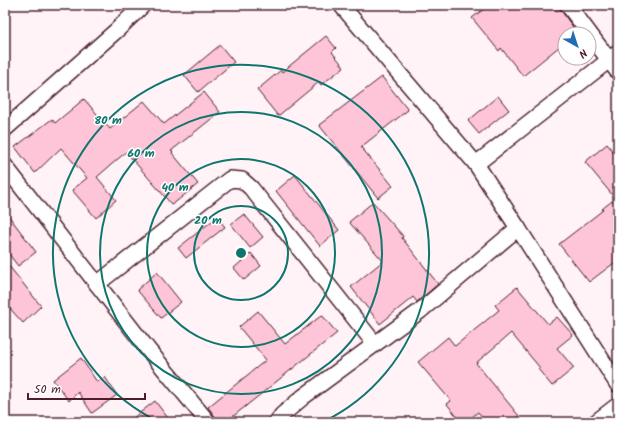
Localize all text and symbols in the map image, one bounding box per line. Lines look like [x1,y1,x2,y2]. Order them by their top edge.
north arrow [557,26,597,66]
text: N [574,44,591,62]
text: 80 m [94,111,122,130]
text: 60 m [127,144,155,163]
text: 40 m [161,178,189,197]
text: 20 m [194,211,222,230]
centre of rings [234,246,248,260]
scale bar [28,375,145,401]
text: 50 m [34,380,61,399]

